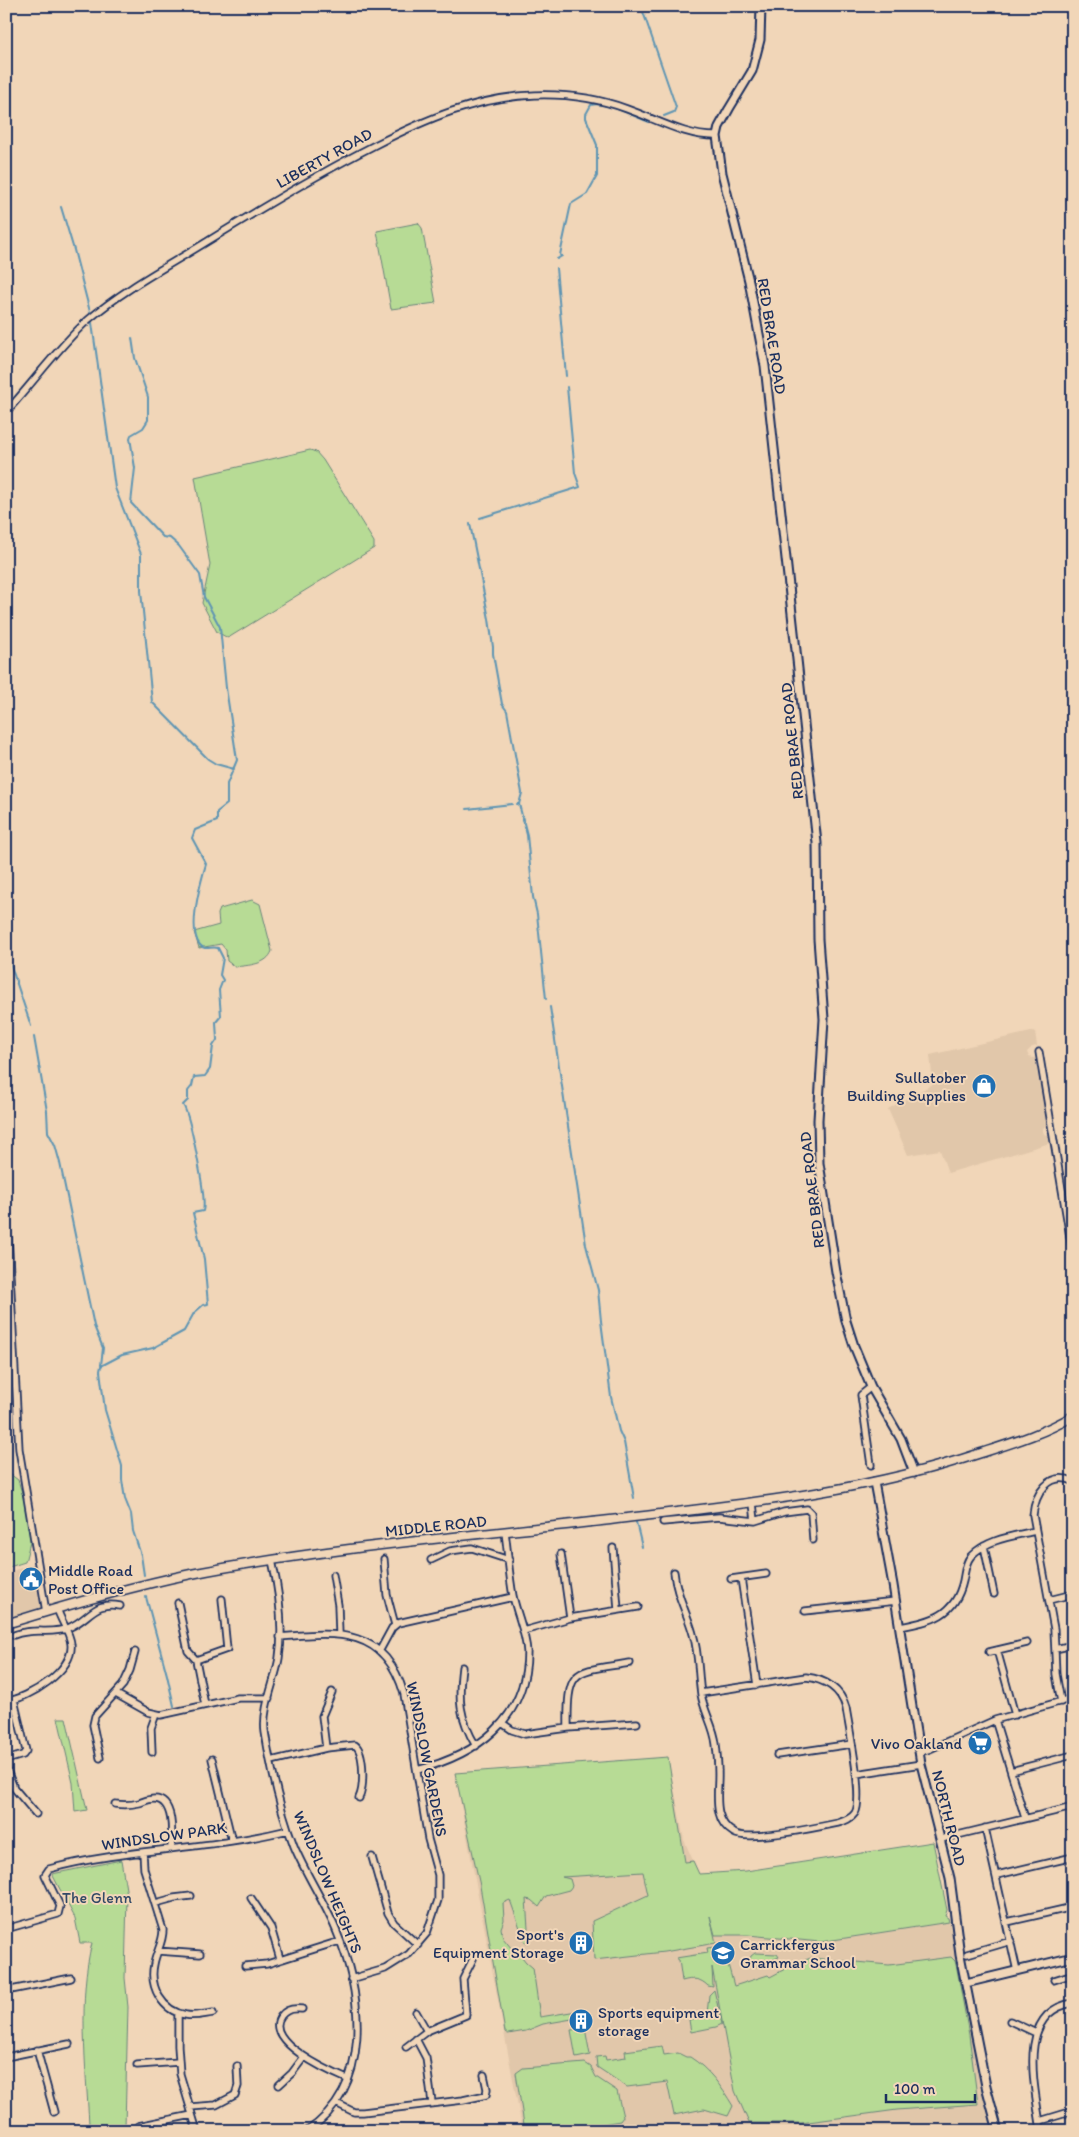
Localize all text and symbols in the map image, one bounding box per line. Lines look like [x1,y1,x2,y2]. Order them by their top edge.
street label: LIBERTY ROAD [273,124,376,192]
street label: RED BRAE ROAD [753,277,791,395]
street label: RED BRAE ROAD [776,682,808,800]
place label: Sullatober Building Supplies [847,1068,966,1105]
shop icon: Sullatober Building Supplies [971,1073,997,1099]
street label: RED BRAE ROAD [795,1131,829,1249]
street label: MIDDLE ROAD [384,1511,488,1541]
place label: Middle Road Post Office [48,1561,133,1598]
public building icon: Middle Road Post Office [18,1566,44,1592]
street label: WINDSLOW GARDENS [403,1680,451,1838]
supermarket icon: Vivo Oakland [967,1730,993,1756]
place label: Vivo Oakland [871,1734,962,1753]
street label: NORTH ROAD [928,1768,970,1868]
street label: WINDSLOW HEIGHTS [289,1808,367,1956]
street label: WINDSLOW PARK [100,1818,229,1854]
park label: The Glenn [62,1888,132,1907]
place label: Sport's Equipment Storage [433,1925,564,1962]
building icon: Sport's Equipment Storage [568,1930,594,1956]
place label: Carrickfergus Grammar School [740,1935,856,1972]
school or university icon: Carrickfergus Grammar School [710,1940,736,1966]
place label: Sports equipment storage [598,2003,719,2040]
building icon: Sports equipment storage [568,2008,594,2034]
scale bar [886,2072,975,2104]
text: 100 m [894,2080,936,2098]

